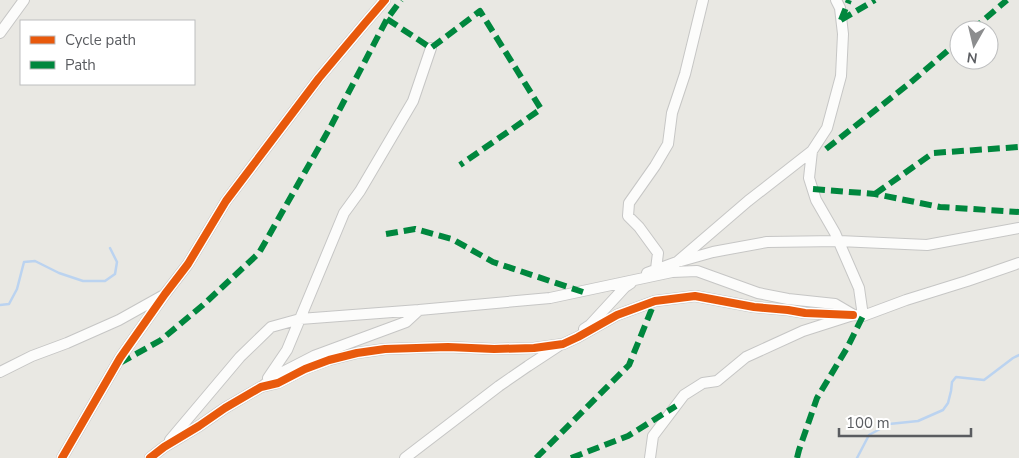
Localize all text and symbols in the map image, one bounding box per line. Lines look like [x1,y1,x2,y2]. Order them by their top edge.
legend [20,20,195,85]
north arrow [949,20,999,70]
text: Cycle path [65,30,136,50]
text: N [966,47,979,68]
text: Path [65,55,96,75]
scale bar [839,406,972,438]
text: 100 m [846,413,890,433]

